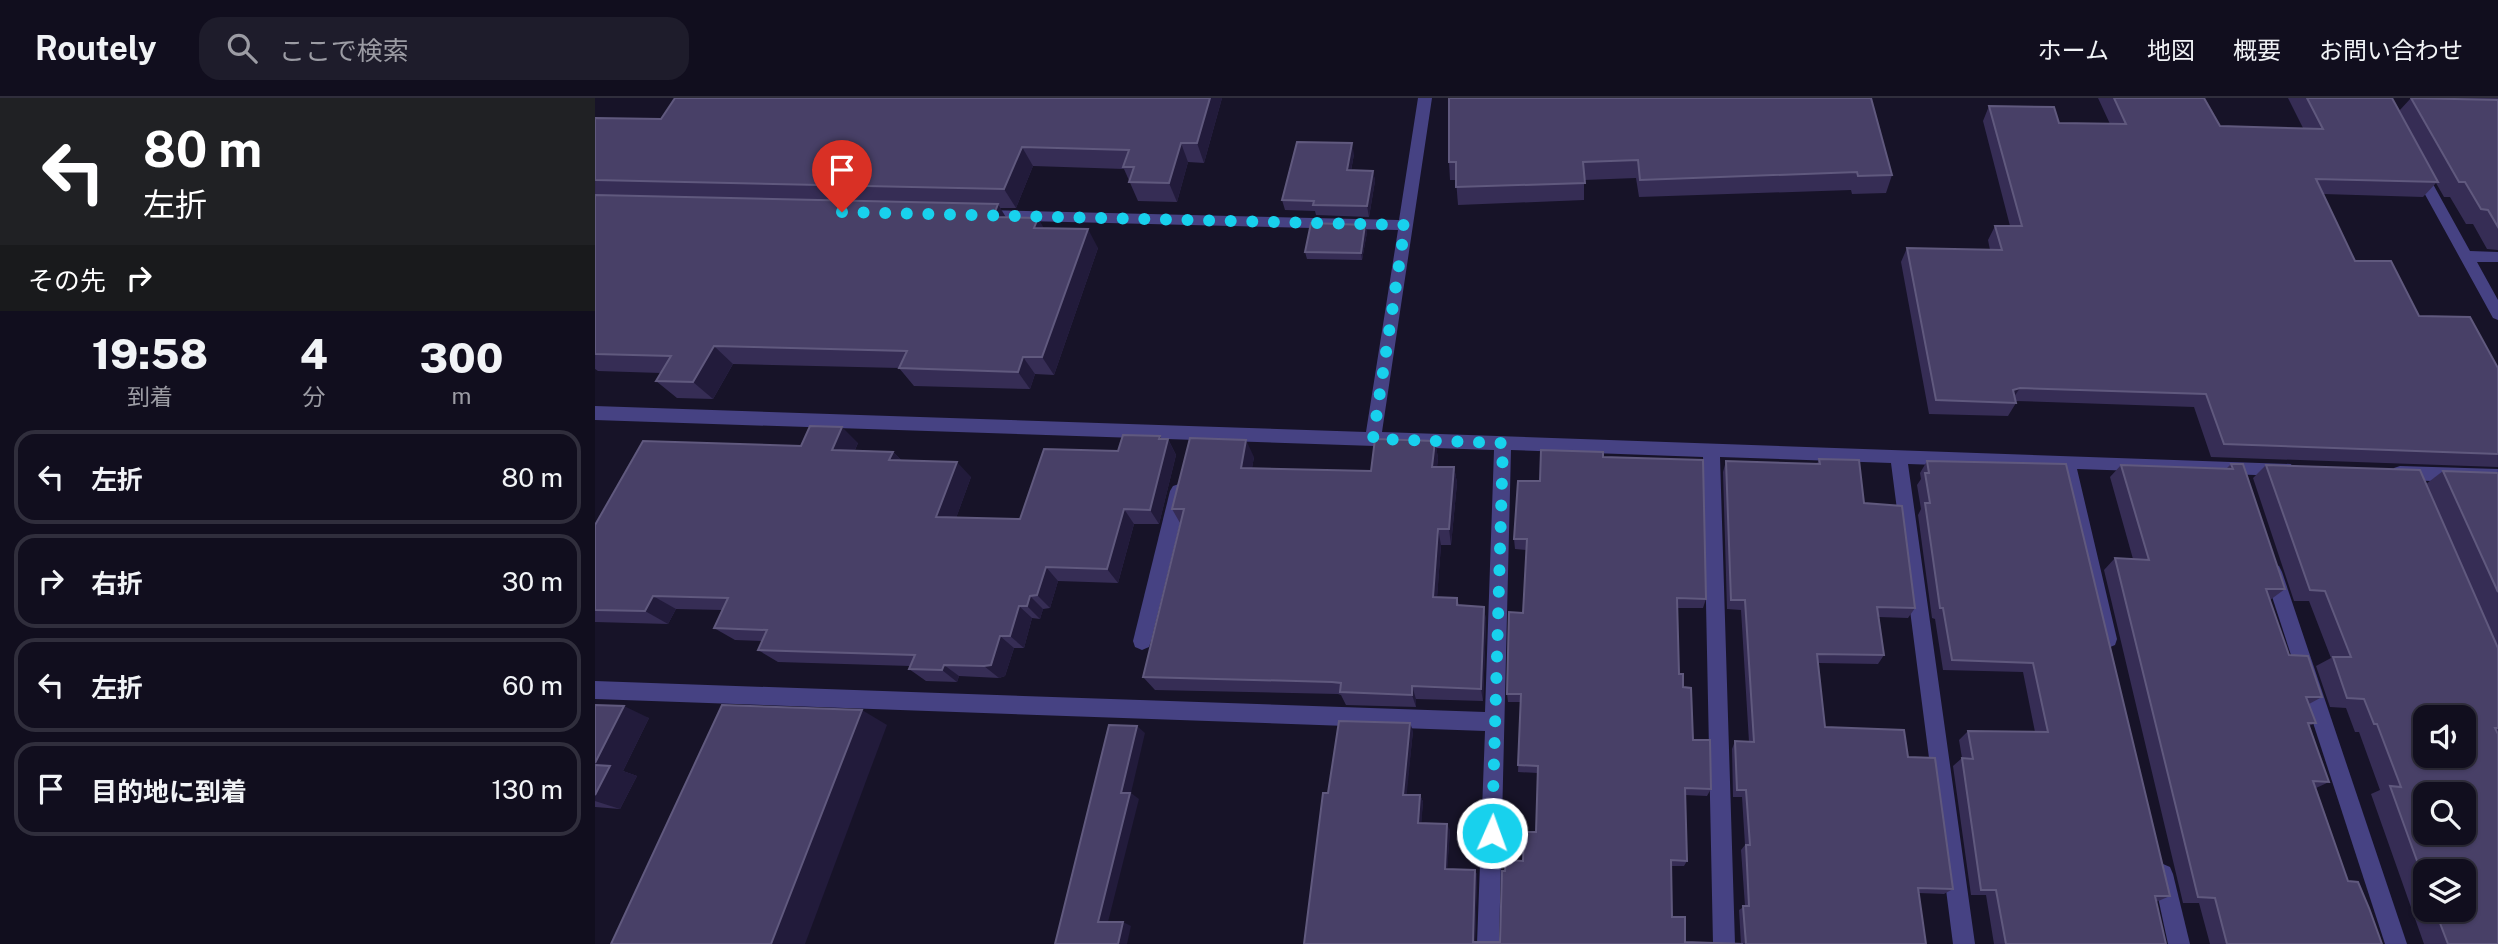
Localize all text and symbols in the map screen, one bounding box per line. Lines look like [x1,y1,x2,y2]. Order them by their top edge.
search box [199,17,689,80]
text: Routely [35,29,157,67]
icon: search [223,29,261,67]
text: ここで検索 [279,35,409,66]
text: ホーム [2038,36,2109,64]
text: 地図 [2147,36,2195,64]
text: 概要 [2233,36,2281,64]
text: お問い合わせ [2319,36,2463,64]
text: 80 m [143,120,262,178]
icon: left [28,126,119,217]
pin [812,140,872,212]
icon: arrive [823,151,861,189]
text: 左折 [143,186,207,223]
icon: right [120,259,158,297]
text: その先 [28,265,106,296]
text: 19:58 [92,329,208,378]
text: 4 [300,329,328,378]
text: 300 [420,333,503,382]
text: m [451,382,471,409]
text: 到着 [127,383,173,410]
text: 分 [302,383,325,410]
icon: left [32,458,70,496]
text: 80 m [502,462,563,493]
text: 左折 [91,464,143,495]
icon: right [32,562,70,600]
text: 30 m [502,566,563,597]
text: 右折 [91,568,143,599]
icon: left [32,666,70,704]
text: 60 m [502,670,563,701]
text: 左折 [91,672,143,703]
map controls [2413,705,2476,922]
button: sound [2413,705,2476,768]
icon: arrive [32,770,70,808]
text: 130 m [491,774,563,805]
text: 目的地に到着 [91,776,247,807]
button: search [2413,782,2476,845]
position arrow [1455,796,1529,870]
button: layers [2413,859,2476,922]

